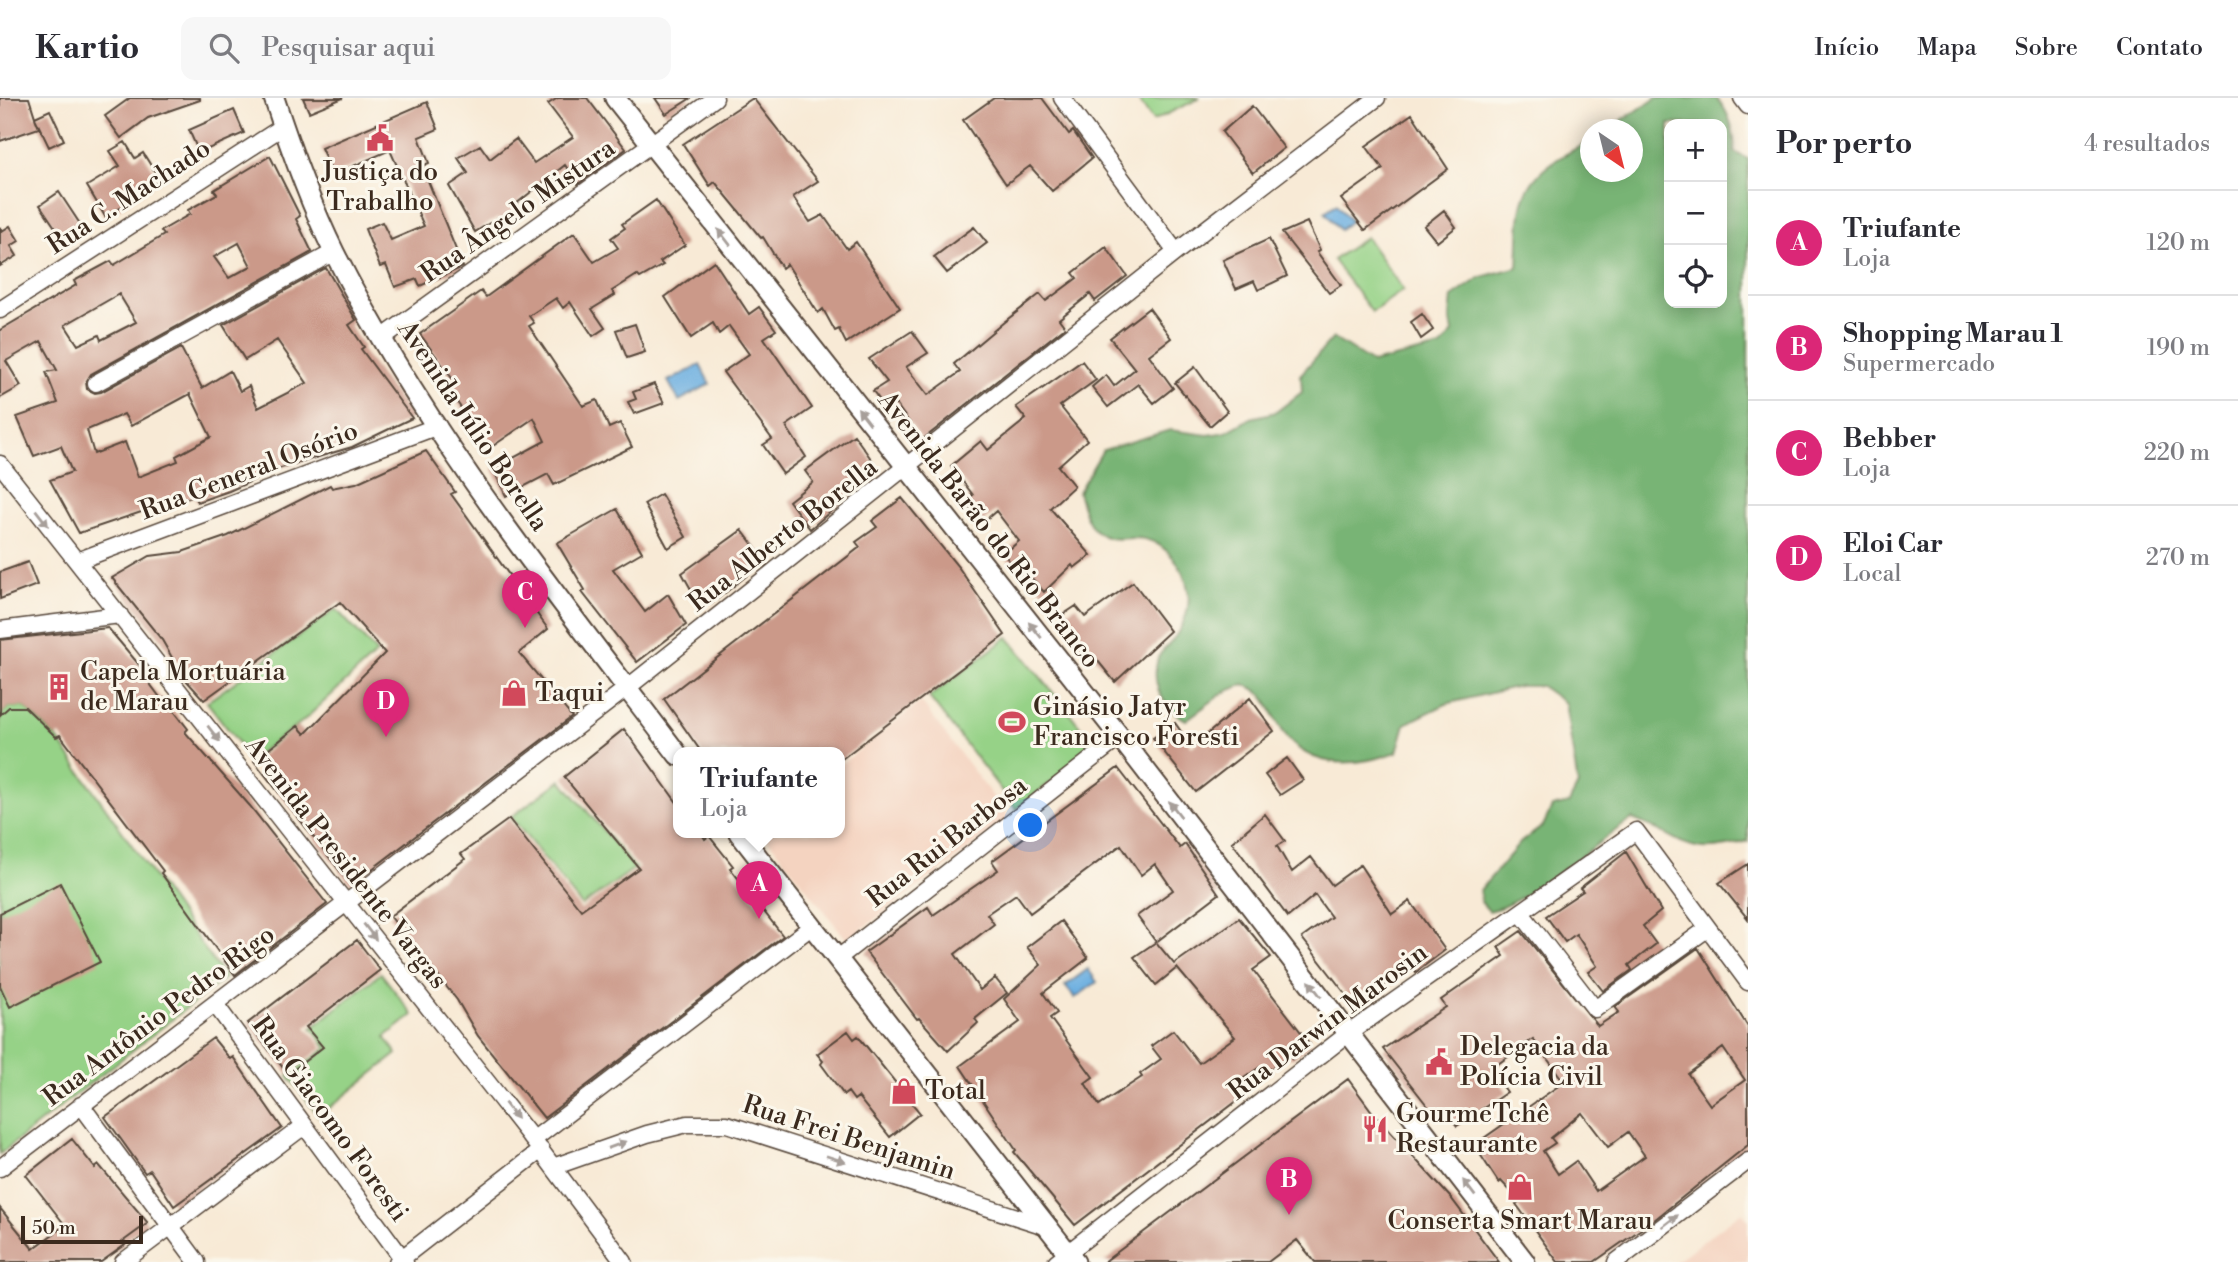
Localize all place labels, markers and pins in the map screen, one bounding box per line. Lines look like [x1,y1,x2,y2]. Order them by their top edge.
public building icon: Justiça do Trabalho [365,123,395,153]
place label: Justiça do Trabalho [321,156,438,218]
pin: C [502,570,548,628]
place label: Capela Mortuária de Marau [80,656,286,718]
building icon: Capela Mortuária de Marau [44,672,74,702]
place label: Taqui [535,677,604,709]
shop icon: Taqui [499,678,529,708]
pin: D [363,679,409,737]
place label: Ginásio Jatyr Francisco Foresti [1033,691,1239,753]
sports icon: Ginásio Jatyr Francisco Foresti [997,707,1027,737]
pin: A [736,861,782,919]
place label: Delegacia da Polícia Civil [1460,1031,1610,1093]
public building icon: Delegacia da Polícia Civil [1424,1047,1454,1077]
place label: Total [925,1075,986,1107]
shop icon: Total [889,1076,919,1106]
place label: GourmeTchê Restaurante [1396,1098,1550,1160]
restaurant icon: GourmeTchê Restaurante [1360,1114,1390,1144]
pin: B [1266,1157,1312,1215]
shop icon: Conserta Smart Marau [1505,1172,1535,1202]
place label: Conserta Smart Marau [1387,1205,1653,1237]

